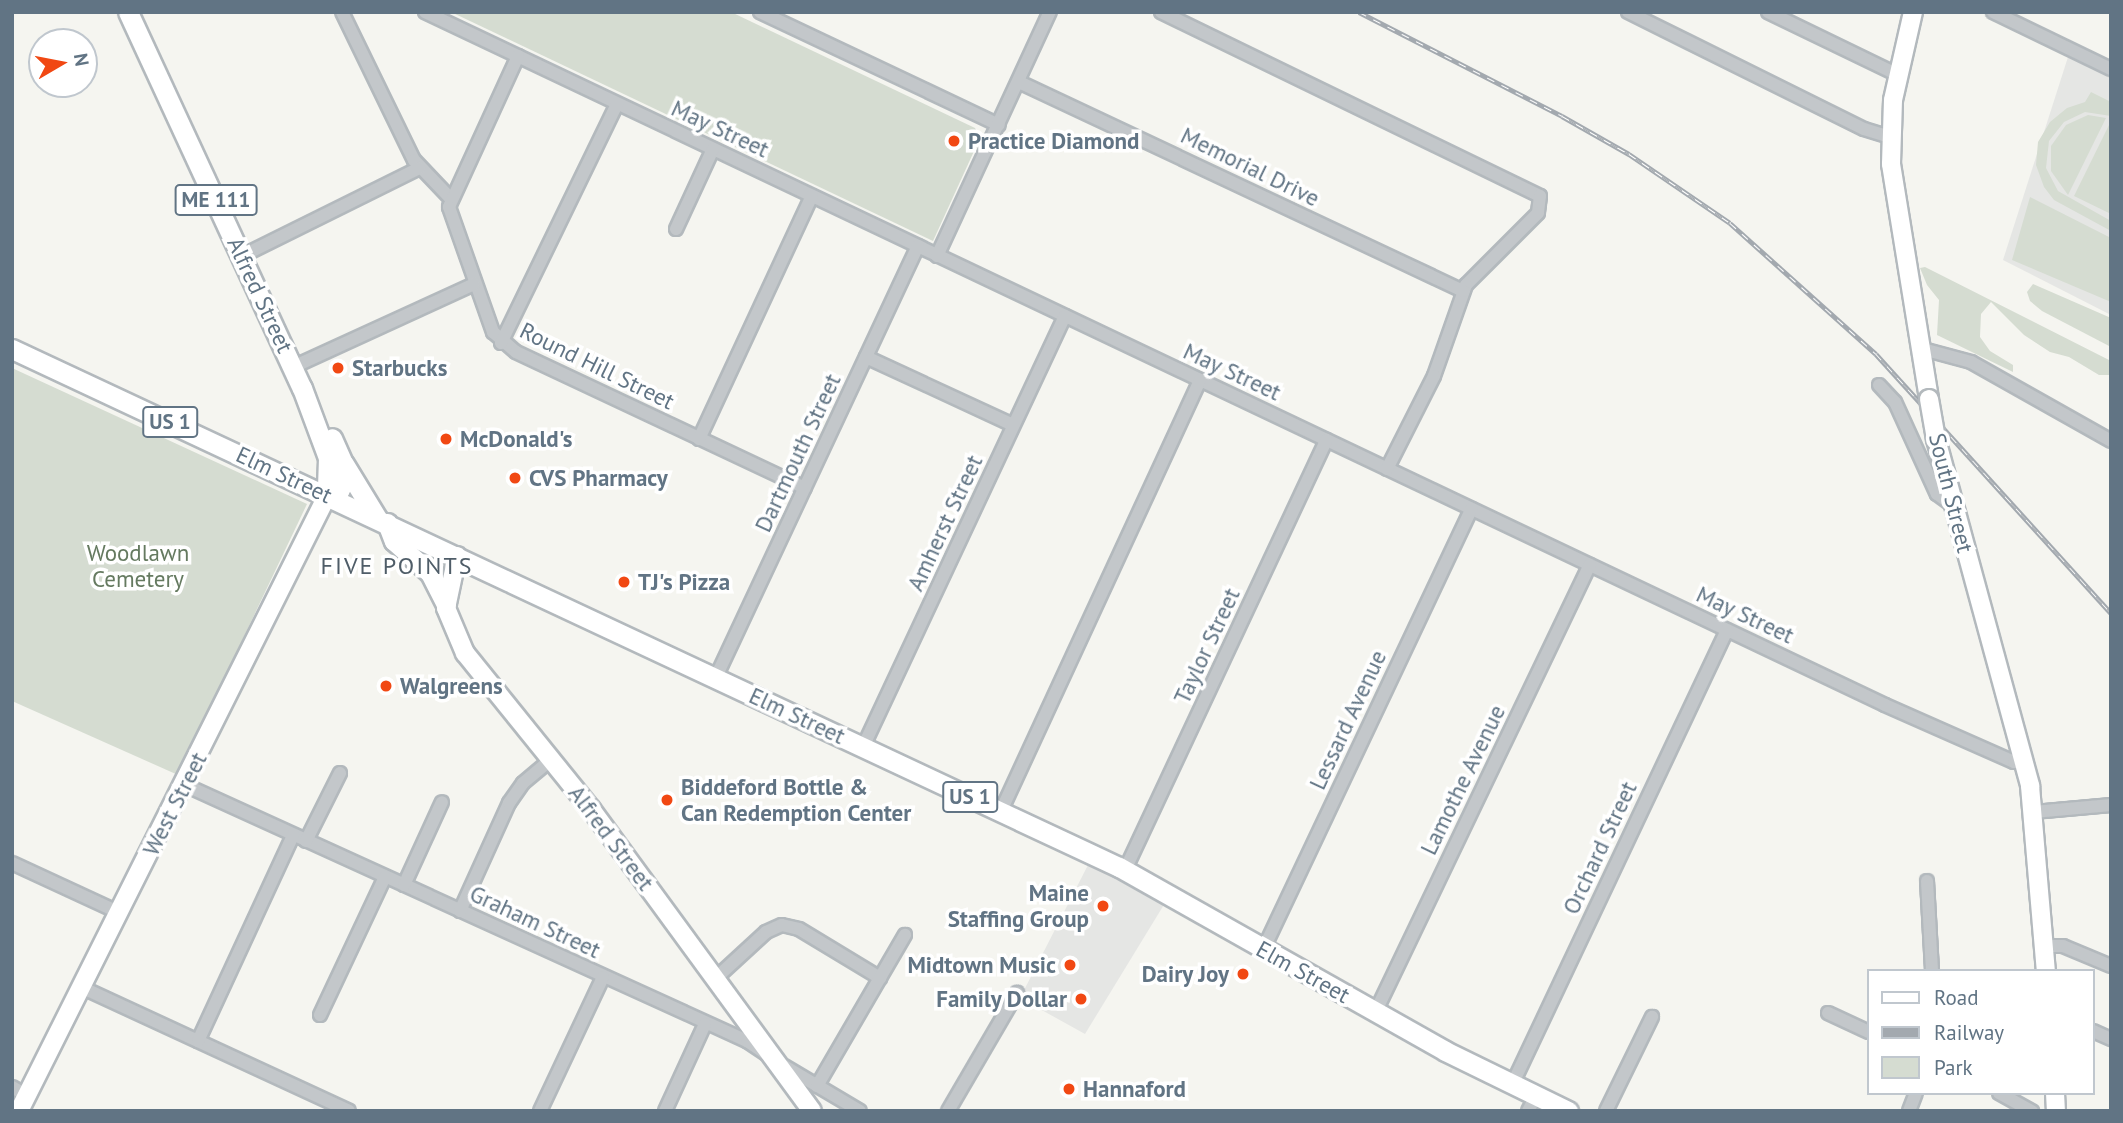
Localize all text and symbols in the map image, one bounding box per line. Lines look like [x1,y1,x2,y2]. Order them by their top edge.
north arrow [28,28,98,98]
text: N [69,51,95,68]
street label: May Street [666,94,774,164]
street label: Memorial Drive [1176,122,1324,212]
place label: Practice Diamond [968,127,1139,155]
marker: Practice Diamond [946,133,962,149]
road number: ME 111 [174,182,258,218]
street label: Alfred Street [221,233,299,357]
street label: Round Hill Street [515,317,679,415]
street label: May Street [1178,337,1286,407]
place label: Starbucks [352,354,447,382]
marker: Starbucks [330,360,346,376]
street label: Dartmouth Street [749,369,847,537]
road number: US 1 [142,404,198,440]
place label: McDonald's [460,425,573,453]
street label: South Street [1923,430,1979,556]
marker: McDonald's [438,431,454,447]
street label: Elm Street [232,441,336,509]
street label: Amherst Street [902,451,988,595]
place label: CVS Pharmacy [529,464,668,492]
marker: CVS Pharmacy [507,470,523,486]
park label: Woodlawn Cemetery [87,539,189,593]
district label: FIVE POINTS [322,552,472,580]
place label: TJ's Pizza [638,568,730,596]
marker: TJ's Pizza [616,574,632,590]
street label: May Street [1691,580,1799,650]
street label: Taylor Street [1168,584,1246,708]
street label: Lessard Avenue [1304,646,1392,794]
place label: Walgreens [400,672,503,700]
marker: Walgreens [378,678,394,694]
street label: Elm Street [745,682,849,750]
street label: Lamothe Avenue [1415,700,1511,860]
street label: West Street [137,748,213,860]
place label: Biddeford Bottle & Can Redemption Center [681,773,912,827]
street label: Orchard Street [1557,777,1643,919]
street label: Alfred Street [563,780,659,896]
road number: US 1 [942,780,998,814]
marker: Biddeford Bottle & Can Redemption Center [659,792,675,808]
place label: Maine Staffing Group [947,879,1089,933]
street label: Graham Street [465,880,605,964]
marker: Maine Staffing Group [1095,898,1111,914]
street label: Elm Street [1251,935,1355,1009]
place label: Midtown Music [907,951,1056,979]
marker: Midtown Music [1062,957,1078,973]
place label: Dairy Joy [1141,960,1229,988]
marker: Dairy Joy [1235,966,1251,982]
legend [1868,969,2095,1095]
text: Road [1934,984,1978,1011]
place label: Family Dollar [935,985,1067,1013]
marker: Family Dollar [1073,991,1089,1007]
text: Railway [1934,1019,2004,1046]
text: Park [1934,1054,1973,1081]
place label: Hannaford [1083,1075,1186,1103]
marker: Hannaford [1061,1081,1077,1097]

